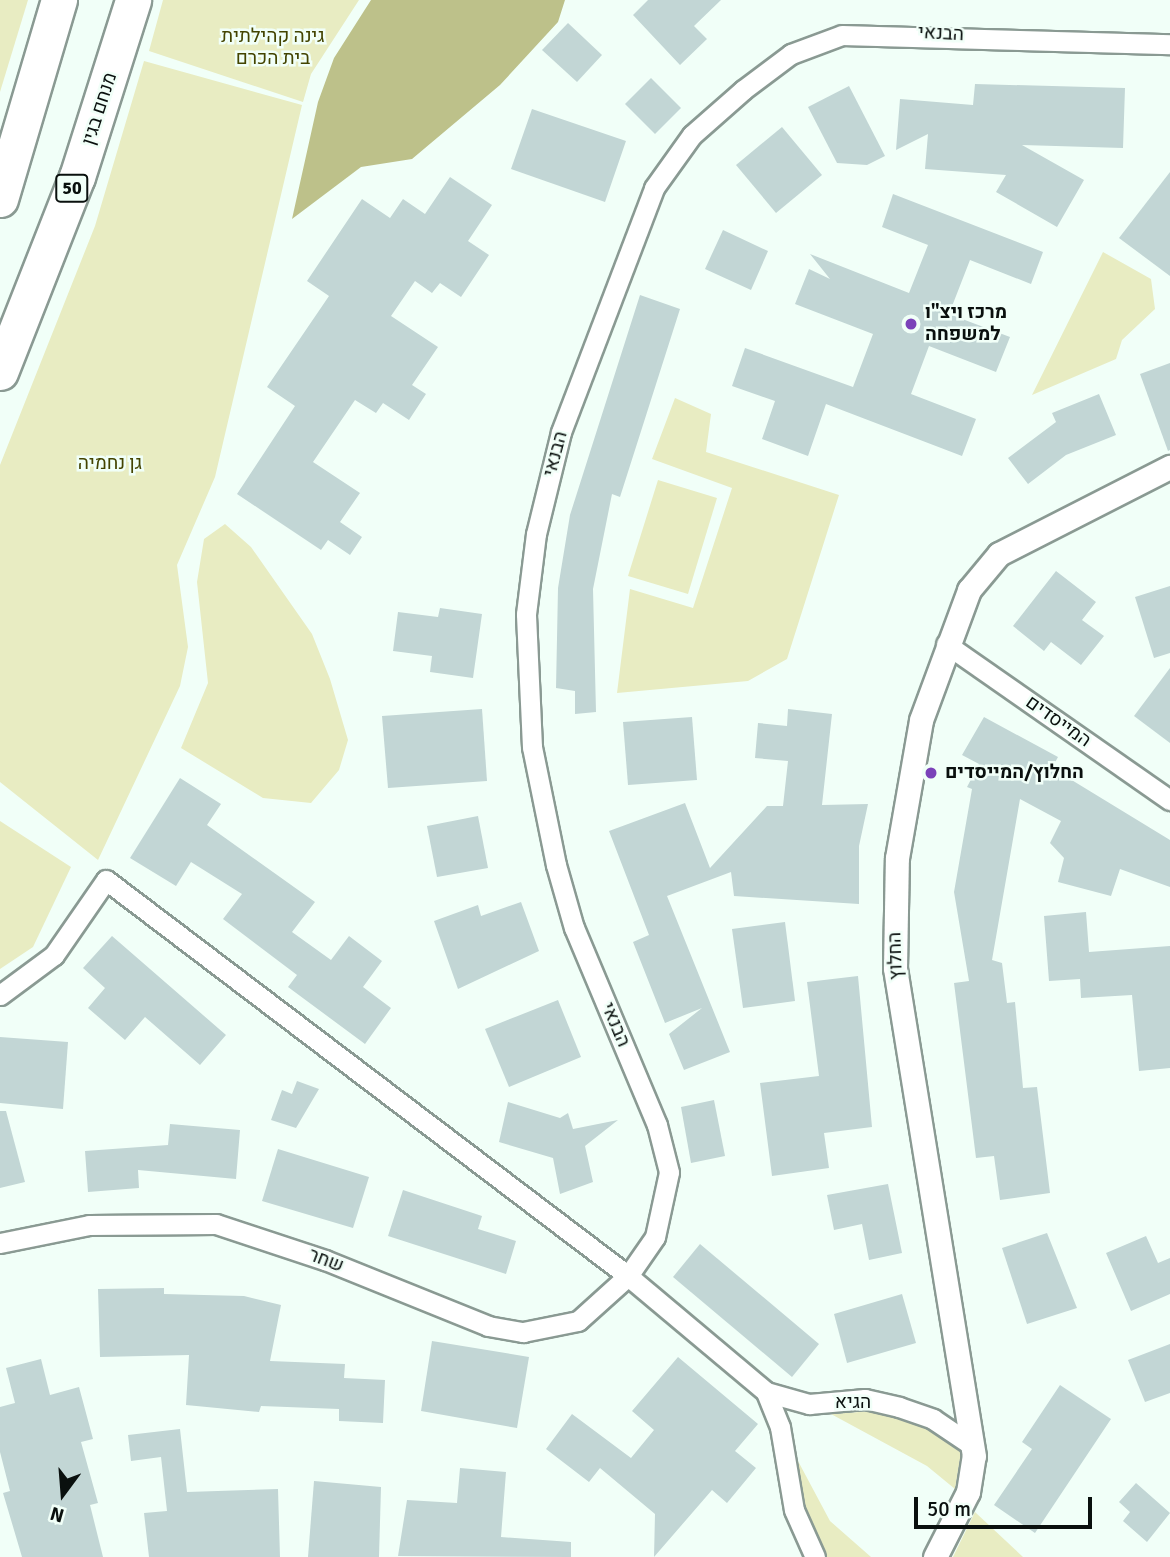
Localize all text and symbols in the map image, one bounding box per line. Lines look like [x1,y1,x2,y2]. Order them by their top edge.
street label: הבנאי [917,21,965,47]
park label: גינה קהילתית בית הכרם [221,26,325,70]
street label: מנחם בגין [78,70,122,148]
road number: 50 [55,174,90,202]
place label: מרכז ויצ"ו למשפחה [925,302,1007,346]
marker: מרכז ויצ"ו למשפחה [903,316,919,332]
street label: הבנאי [539,429,573,479]
park label: גן נחמיה [78,453,142,475]
street label: המייסדים [1021,691,1095,753]
place label: החלוץ/המייסדים [945,762,1084,784]
marker: החלוץ/המייסדים [923,765,939,781]
street label: החלוץ [884,932,908,980]
street label: הבנאי [596,999,634,1051]
street label: שחר [305,1244,347,1278]
street label: הגיא [835,1392,871,1414]
north arrow [28,1459,98,1529]
scale bar [918,1484,1096,1528]
text: 50 m [927,1496,971,1522]
text: N [48,1501,67,1528]

